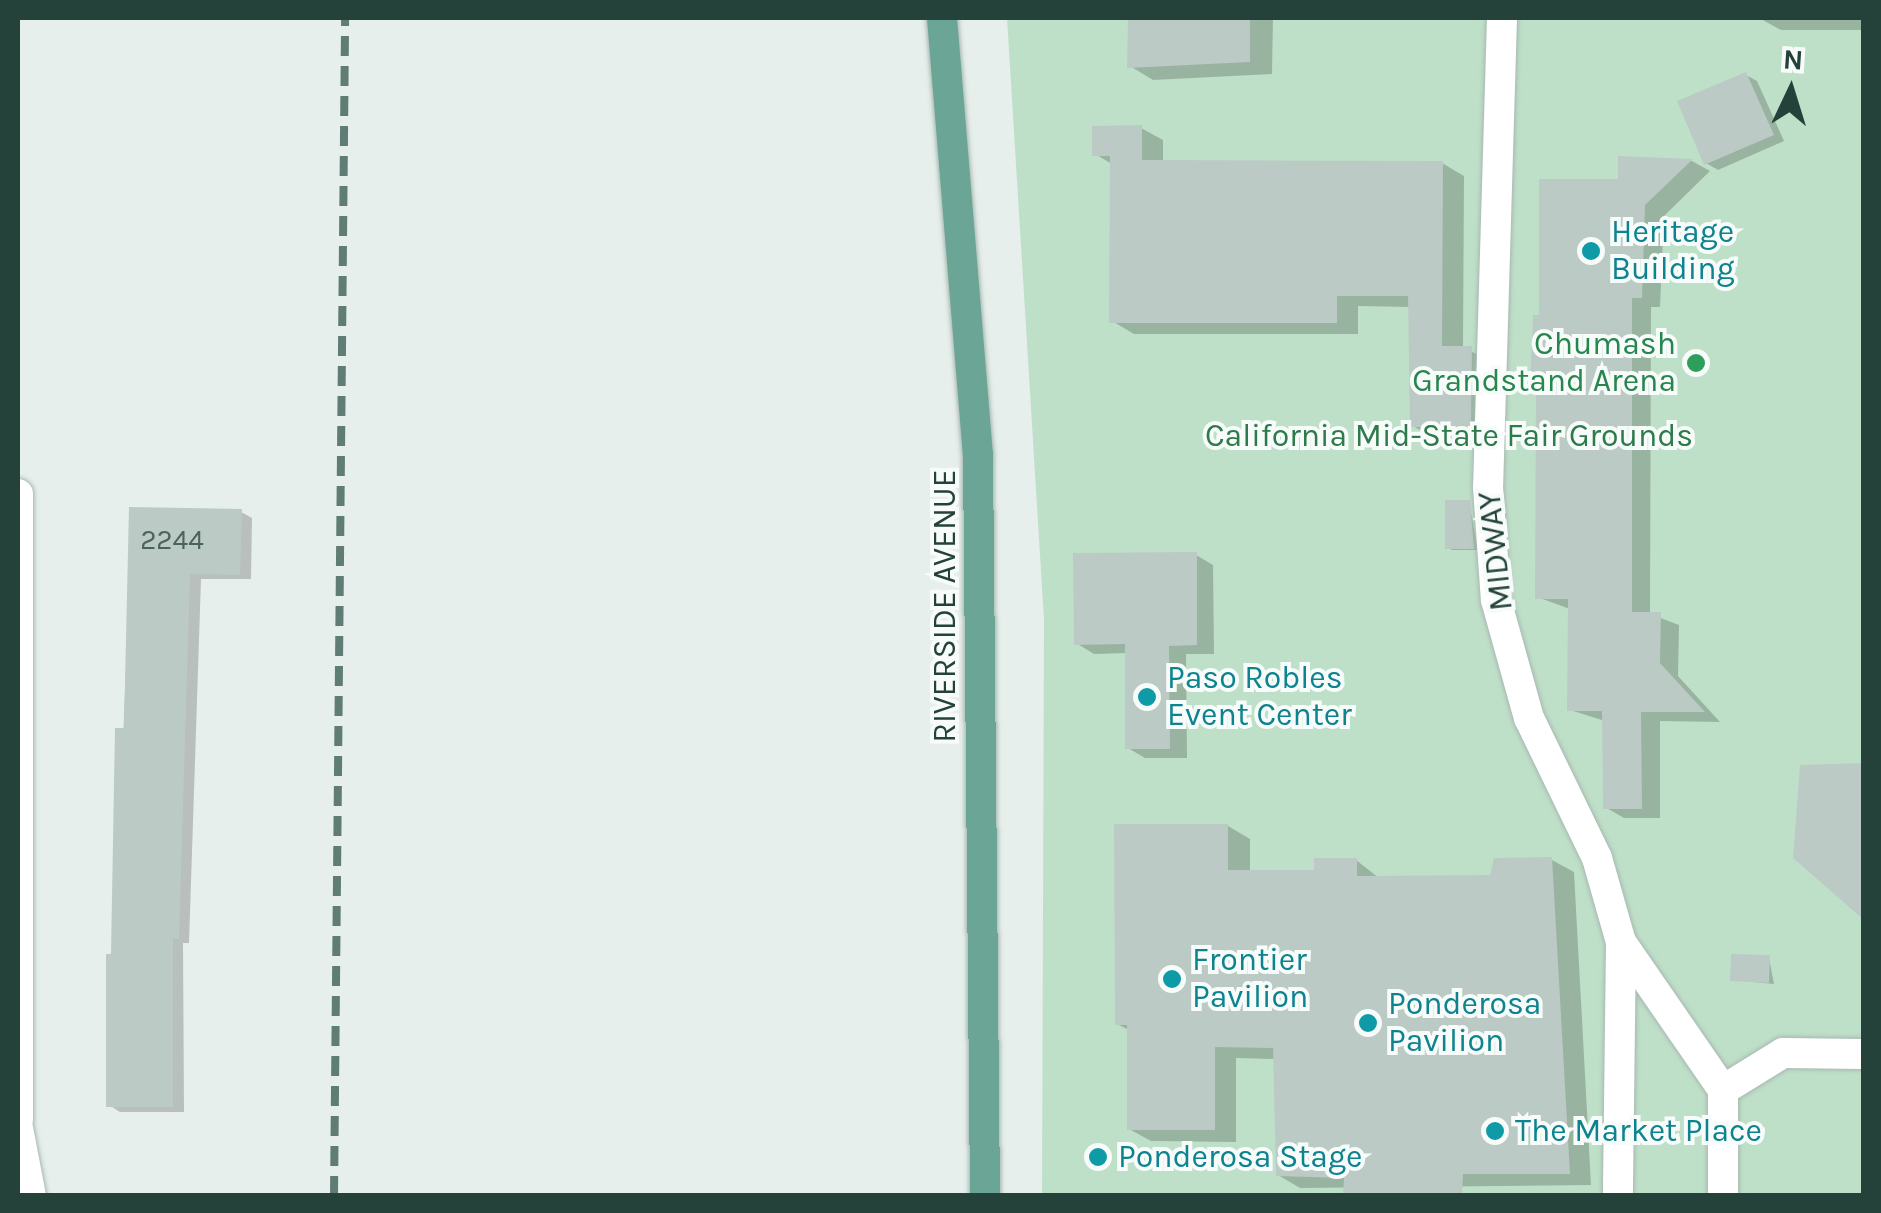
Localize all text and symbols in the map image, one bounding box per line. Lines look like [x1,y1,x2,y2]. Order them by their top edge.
north arrow [1741,40,1841,140]
text: N [1782,42,1804,77]
place label: Heritage Building [1611,214,1735,289]
marker: Heritage Building [1580,240,1602,262]
place label: Chumash Grandstand Arena [1412,326,1676,401]
marker: Chumash Grandstand Arena [1685,352,1707,374]
park label: California Mid-State Fair Grounds [1205,417,1693,455]
street label: RIVERSIDE AVENUE [926,469,964,743]
street label: MIDWAY [1471,489,1521,613]
house number: 2244 [140,523,204,557]
place label: Paso Robles Event Center [1167,660,1352,735]
marker: Paso Robles Event Center [1136,686,1158,708]
place label: Frontier Pavilion [1192,942,1308,1017]
marker: Frontier Pavilion [1161,968,1183,990]
place label: Ponderosa Pavilion [1388,986,1541,1061]
marker: Ponderosa Pavilion [1357,1012,1379,1034]
place label: The Market Place [1515,1112,1762,1150]
marker: The Market Place [1484,1120,1506,1142]
place label: Ponderosa Stage [1118,1138,1362,1176]
marker: Ponderosa Stage [1087,1146,1109,1168]

